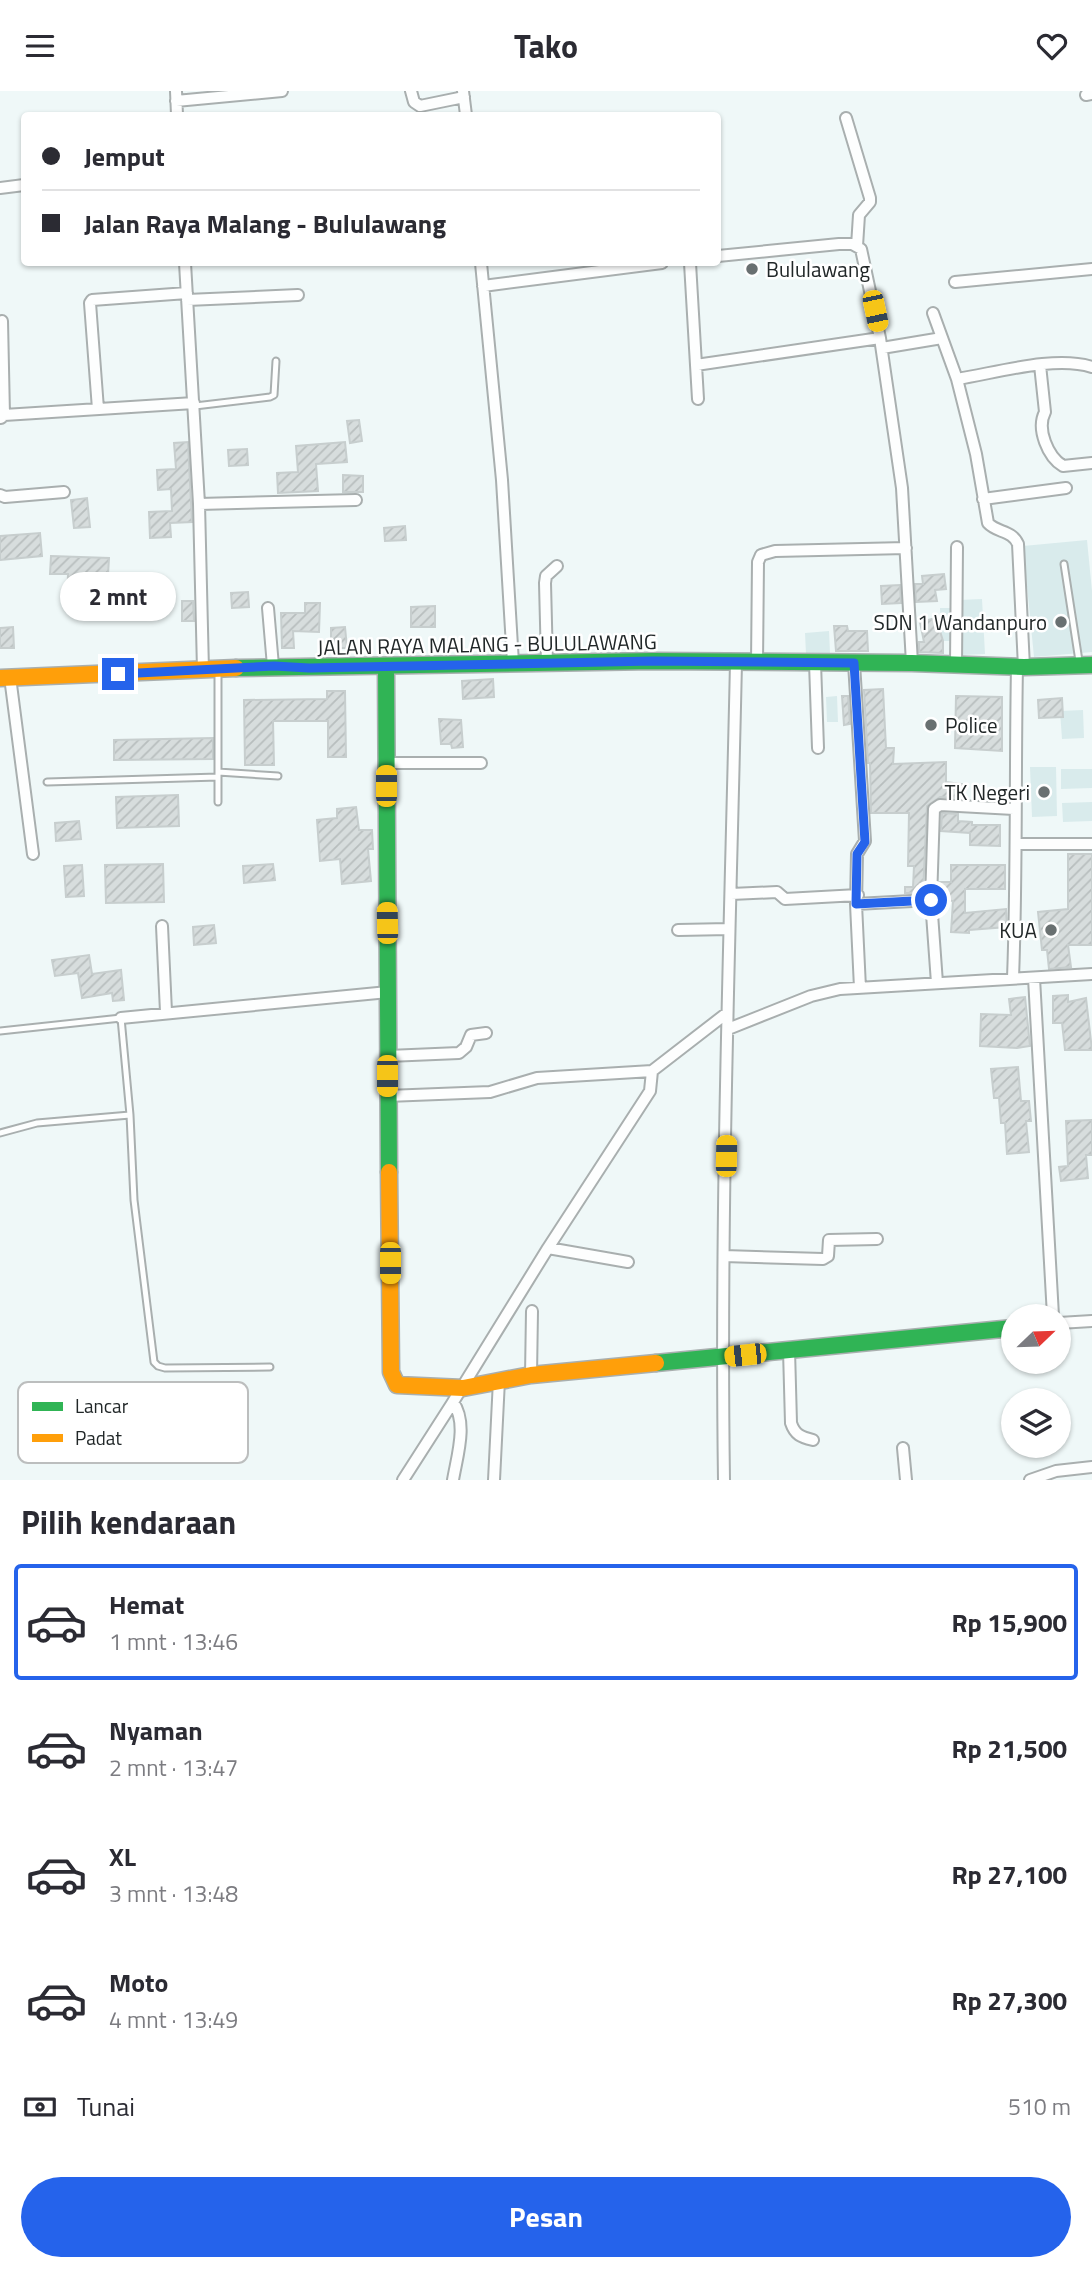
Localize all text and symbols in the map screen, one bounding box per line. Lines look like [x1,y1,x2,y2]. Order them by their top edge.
text: Tako [514,22,578,70]
icon: menu [21,27,59,65]
icon: heart [1033,27,1071,65]
text: Jemput [84,137,165,176]
text: Jalan Raya Malang - Bululawang [84,204,446,243]
place label: Bululawang [766,253,870,285]
marker: Bululawang [744,261,760,277]
car [861,288,890,334]
callout: 2 mnt [60,573,176,621]
text: 2 mnt [89,579,147,614]
place label: SDN 1 Wandanpuro [874,606,1047,638]
marker: SDN 1 Wandanpuro [1053,614,1069,630]
street label: JALAN RAYA MALANG - BULULAWANG [317,625,657,663]
route end [102,658,134,690]
place label: Police [945,709,998,741]
marker: Police [923,717,939,733]
car [376,765,397,807]
place label: TK Negeri [944,776,1030,808]
marker: TK Negeri [1036,784,1052,800]
route start [915,884,947,916]
car [377,902,398,944]
place label: KUA [999,914,1037,946]
marker: KUA [1043,922,1059,938]
car [377,1055,398,1097]
car [716,1135,737,1177]
car [380,1242,401,1284]
north arrow [1001,1304,1071,1374]
map controls [1001,1304,1071,1458]
car [724,1342,767,1368]
legend [18,1382,248,1463]
button: layers [1001,1388,1071,1458]
text: Lancar [75,1391,129,1420]
text: Padat [75,1423,122,1452]
text: Pilih kendaraan [21,1498,236,1546]
text: Hemat [109,1585,184,1624]
icon: car [25,1591,88,1654]
text: Rp 15,900 [951,1603,1067,1642]
text: 1 mnt · 13:46 [109,1624,238,1659]
text: Nyaman [109,1711,203,1750]
icon: car [25,1717,88,1780]
text: Rp 21,500 [951,1729,1067,1768]
text: 2 mnt · 13:47 [109,1750,238,1785]
text: XL [109,1837,136,1876]
icon: car [25,1843,88,1906]
text: Rp 27,100 [951,1855,1067,1894]
text: 3 mnt · 13:48 [109,1876,238,1911]
text: Moto [109,1963,168,2002]
icon: car [25,1969,88,2032]
text: Rp 27,300 [951,1981,1067,2020]
text: 4 mnt · 13:49 [109,2002,238,2037]
text: Tunai [77,2087,135,2126]
icon: cash [21,2088,59,2126]
text: 510 m [1008,2089,1071,2124]
button: Pesan [21,2177,1071,2257]

